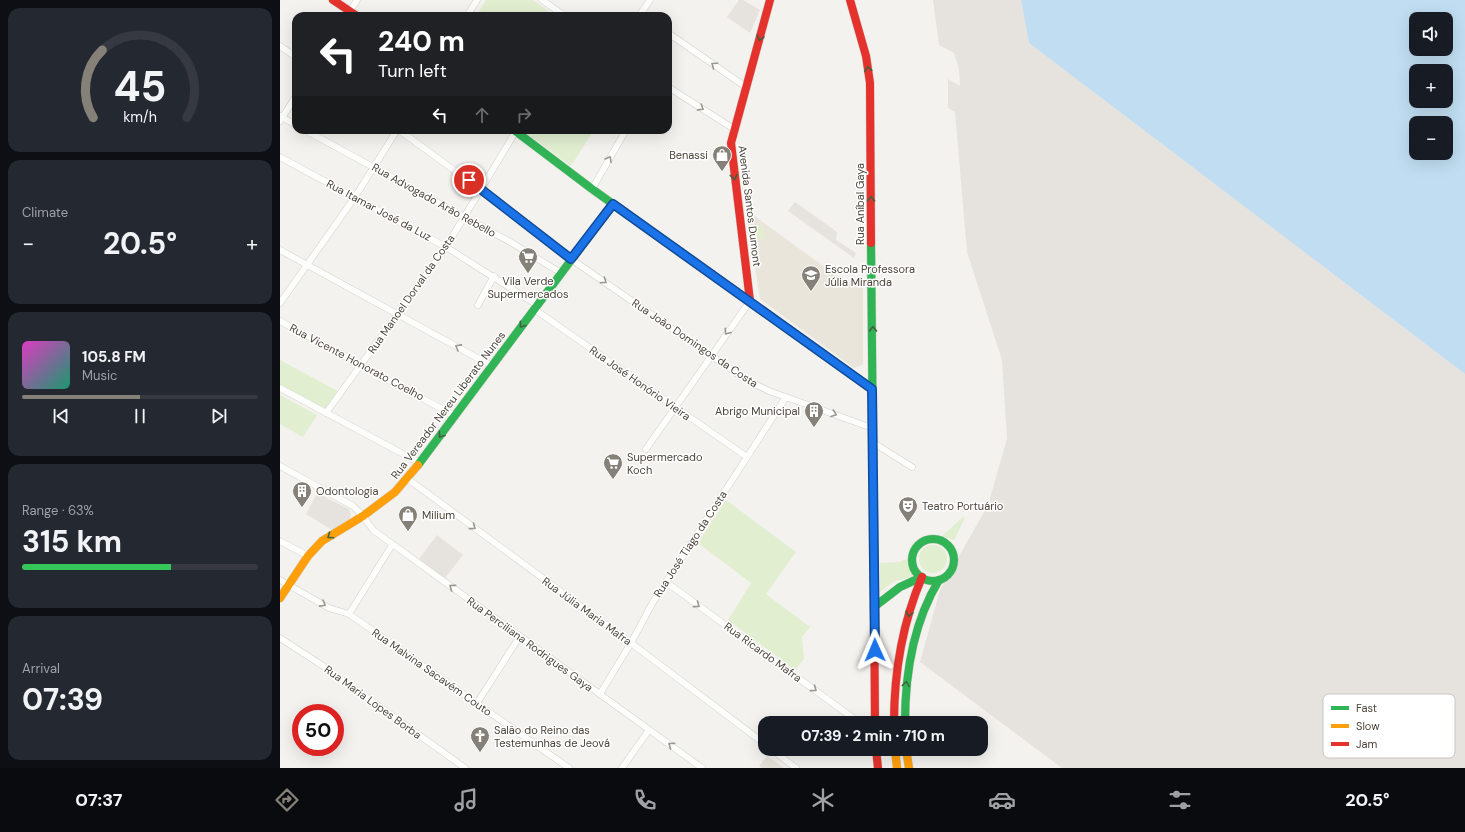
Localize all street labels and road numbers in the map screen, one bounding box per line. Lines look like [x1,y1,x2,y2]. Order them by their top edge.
street label: Avenida Santos Dumont [736,145,764,267]
street label: Rua Advogado Arão Rebello [369,160,499,240]
street label: Rua Aníbal Gaya [853,163,867,245]
street label: Rua Itamar José da Luz [324,176,434,244]
street label: Rua Manoel Dorval da Costa [364,232,458,356]
street label: Rua João Domingos da Costa [629,296,761,390]
street label: Rua Vicente Honorato Coelho [287,321,427,403]
street label: Rua Vereador Nereu Liberato Nunes [388,328,508,482]
street label: Rua José Honório Vieira [587,343,693,423]
street label: Rua José Tiago da Costa [650,488,730,600]
street label: Rua Júlia Maria Mafra [539,574,635,648]
street label: Rua Perciliana Rodrigues Gaya [464,594,596,694]
street label: Rua Ricardo Mafra [721,619,805,685]
street label: Rua Malvina Sacavém Couto [369,625,495,719]
street label: Rua Maria Lopes Borba [322,662,424,742]

